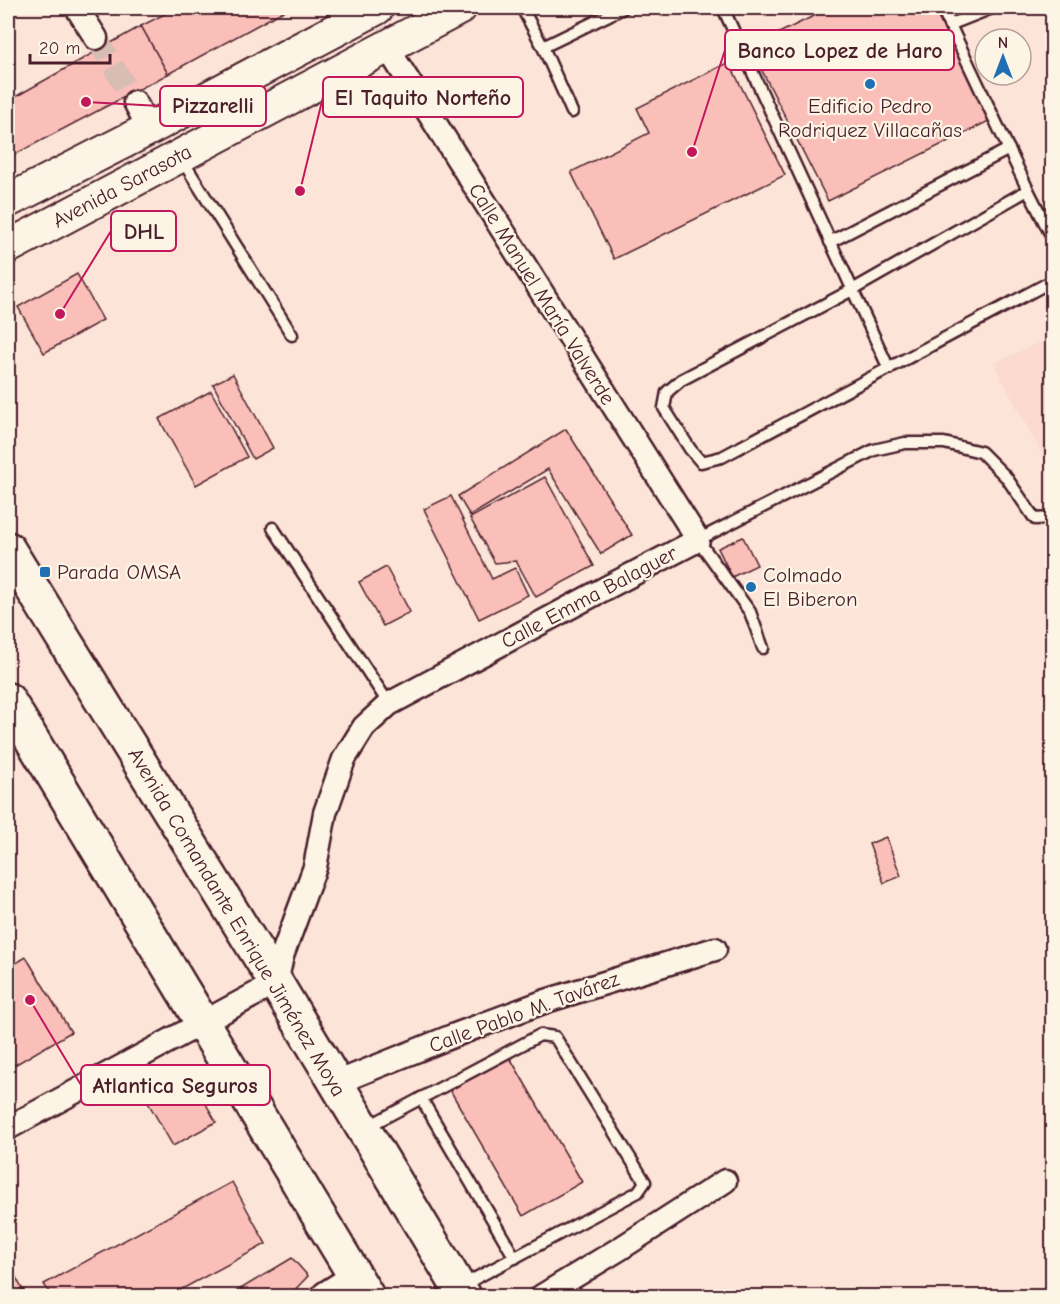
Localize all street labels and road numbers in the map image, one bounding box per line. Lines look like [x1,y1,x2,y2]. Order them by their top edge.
street label: Avenida Sarasota [49,139,195,233]
street label: Calle Manuel María Valverde [464,179,620,409]
street label: Calle Emma Balaguer [497,540,682,654]
street label: Avenida Comandante Enrique Jiménez Moya [123,743,351,1101]
street label: Calle Pablo M. Tavárez [426,966,622,1058]

